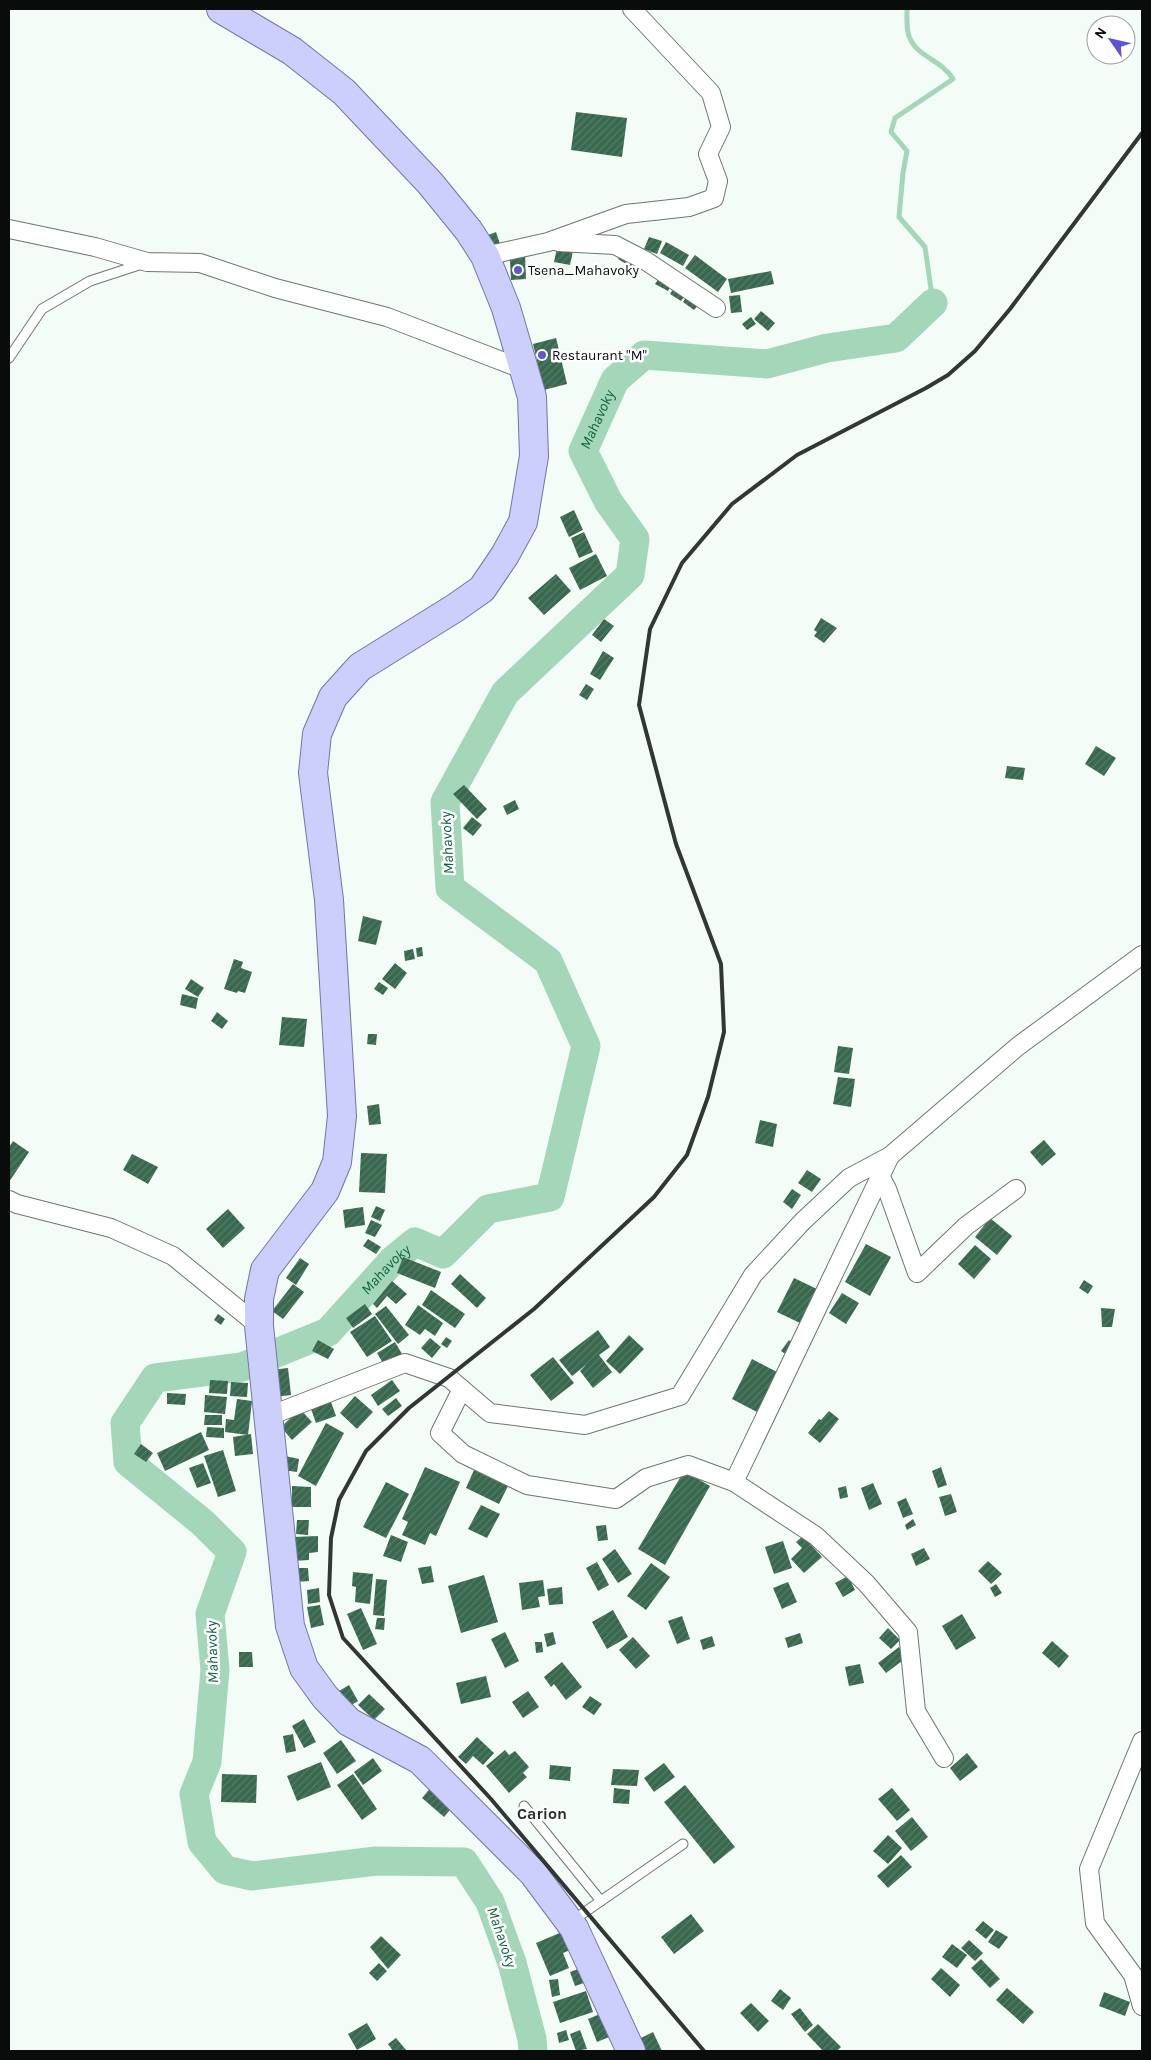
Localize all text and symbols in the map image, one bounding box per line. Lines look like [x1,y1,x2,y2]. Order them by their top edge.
north arrow [1086,15,1136,65]
text: N [1091,24,1110,42]
place label: Tsena_Mahavoky [528,262,640,279]
marker: Tsena_Mahavoky [512,264,524,276]
place label: Restaurant "M" [552,347,647,364]
marker: Restaurant "M" [536,349,548,361]
water label: Mahavoky [576,387,618,452]
water label: Mahavoky [436,811,458,875]
water label: Mahavoky [357,1240,414,1298]
water label: Mahavoky [202,1620,222,1684]
district label: Carion [517,1804,567,1823]
water label: Mahavoky [483,1904,521,1970]

